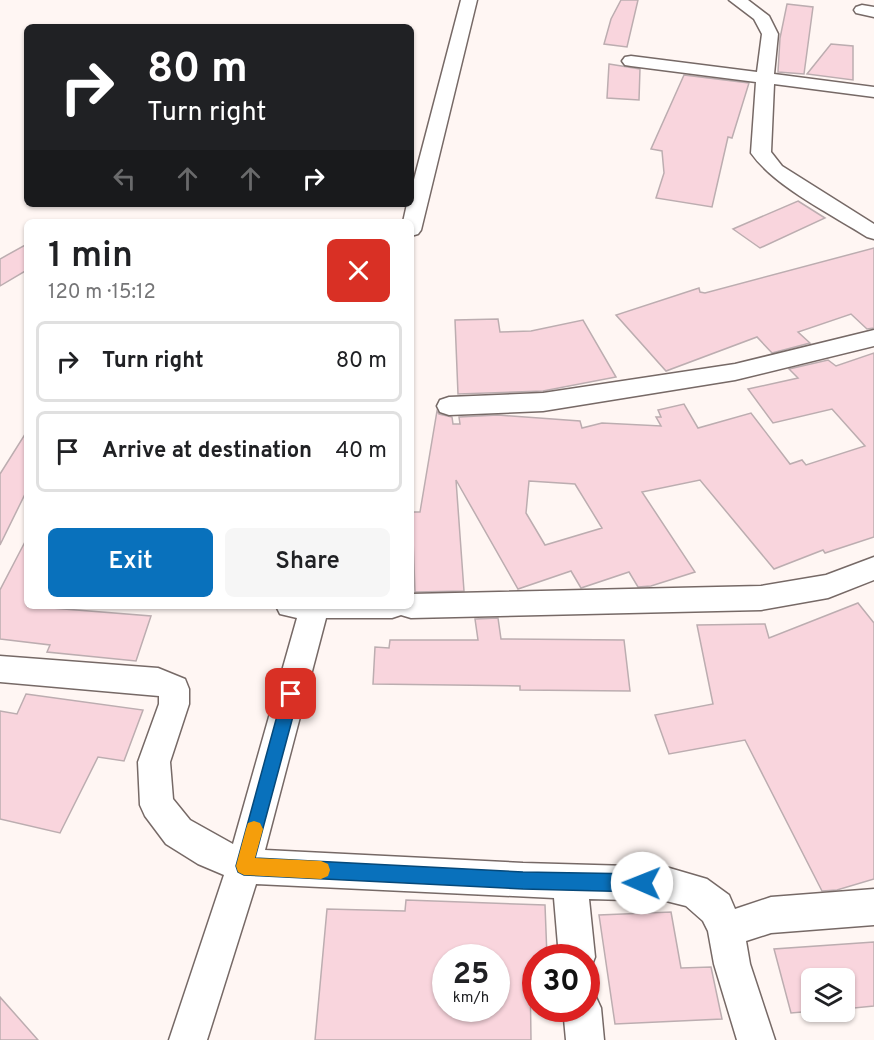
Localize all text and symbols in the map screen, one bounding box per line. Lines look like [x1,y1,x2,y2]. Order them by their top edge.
text: 80 m [147,44,248,97]
icon: right [48,48,126,126]
text: Turn right [147,96,266,130]
icon: left [108,162,141,195]
icon: ahead [171,162,204,195]
icon: ahead [234,162,267,195]
icon: right [297,162,330,195]
text: 1 min [48,234,133,280]
button: close [327,239,390,302]
text: 120 m · 15:12 [48,280,156,306]
icon: right [51,345,84,378]
text: Turn right [102,348,204,375]
text: 80 m [336,348,387,375]
icon: arrive [51,435,84,468]
text: Arrive at destination [102,438,312,465]
text: 40 m [335,438,387,465]
button: Exit [48,528,213,597]
button: Share [225,528,390,597]
pin [265,668,316,719]
icon: arrive [274,677,307,710]
position arrow [610,851,674,915]
speed limit sign: 30 [522,944,600,1022]
text: 25 [453,957,489,994]
map controls [801,968,855,1022]
button: layers [801,968,855,1022]
text: km/h [453,989,489,1008]

